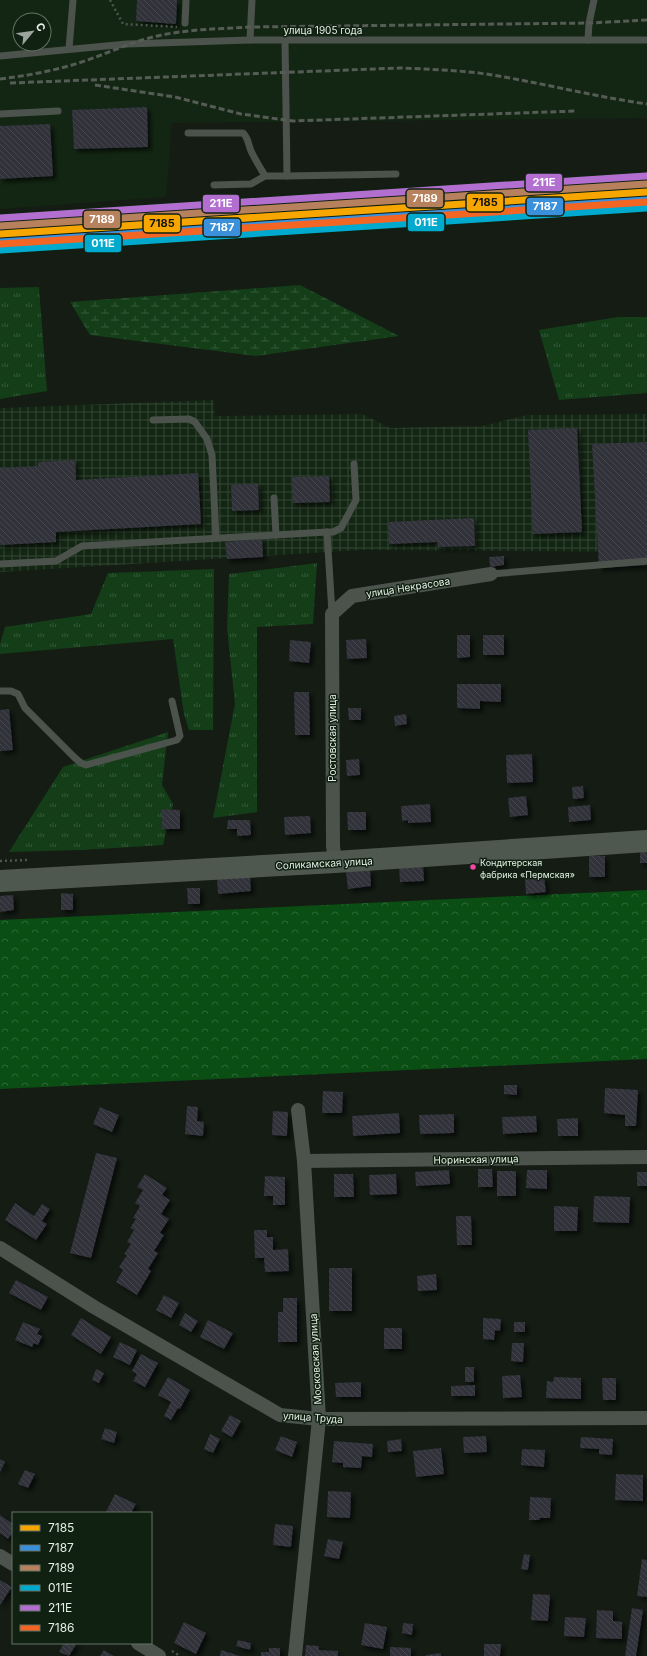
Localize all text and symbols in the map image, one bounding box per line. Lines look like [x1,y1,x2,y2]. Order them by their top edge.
north arrow [12,12,52,52]
text: С [33,20,49,34]
street label: улица 1905 года [284,24,362,36]
line badge: 211Е [525,173,563,192]
text: 211Е [532,175,556,189]
line badge: 7189 [406,189,444,208]
text: 7189 [412,191,438,205]
line badge: 7185 [466,193,504,212]
line badge: 211Е [202,194,240,213]
text: 7185 [472,195,498,209]
text: 211Е [209,196,233,210]
line badge: 7187 [526,197,564,216]
text: 7187 [533,199,557,213]
line badge: 7189 [83,210,121,229]
text: 7189 [89,212,115,226]
line badge: 011Е [407,213,445,232]
line badge: 7185 [143,214,181,233]
text: 011Е [414,215,438,229]
text: 7185 [149,216,175,230]
line badge: 7187 [203,218,241,237]
text: 7187 [210,220,234,234]
line badge: 011Е [84,234,122,253]
text: 011Е [91,236,115,250]
street label: улица Некрасова [365,574,451,600]
street label: Ростовская улица [326,694,338,782]
street label: Соликамская улица [275,854,373,872]
place label: Кондитерская фабрика «Пермская» [480,857,575,880]
marker: Кондитерская фабрика «Пермская» [468,862,478,872]
street label: Норинская улица [433,1152,519,1166]
street label: Московская улица [307,1313,323,1405]
street label: улица Труда [283,1409,343,1425]
legend [12,1512,152,1644]
text: 7185 [48,1520,74,1535]
text: 7187 [48,1540,74,1555]
text: 7189 [48,1560,75,1575]
text: 011Е [48,1580,73,1595]
text: 211Е [48,1600,72,1615]
text: 7186 [48,1620,75,1635]

